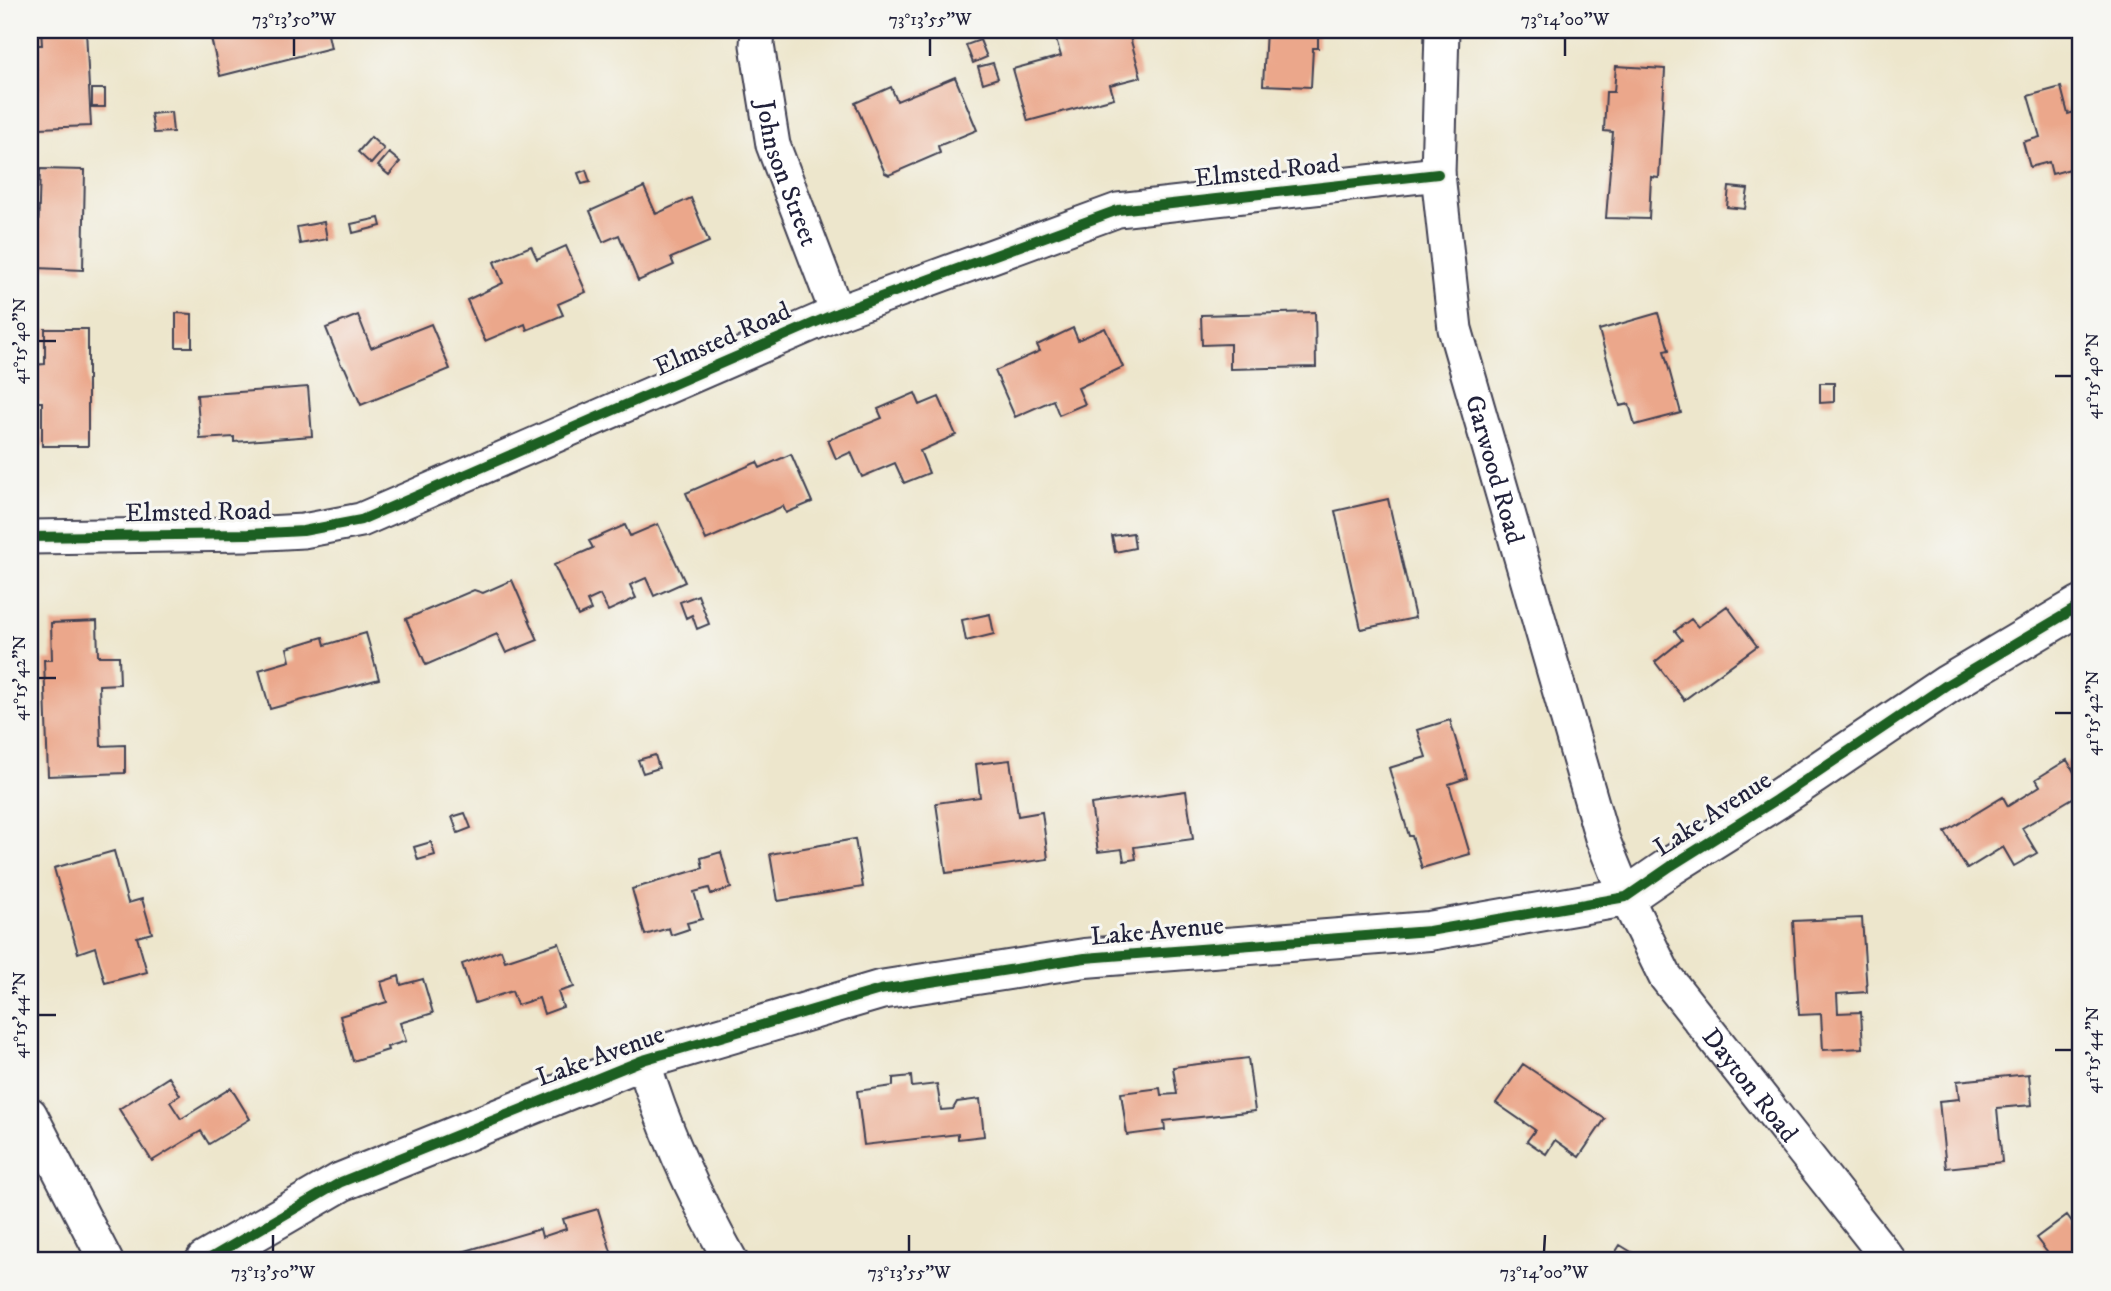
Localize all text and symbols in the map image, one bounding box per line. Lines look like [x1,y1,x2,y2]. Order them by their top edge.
text: 73°13'50"W [252,9,336,31]
text: 73°13'55"W [888,9,972,31]
text: 73°14'00"W [1521,9,1610,31]
street label: Johnson Street [748,96,825,251]
street label: Elmsted Road [1193,147,1341,196]
street label: Elmsted Road [649,295,796,384]
text: 41°15'40"N [9,298,31,384]
text: 41°15'40"N [2082,333,2104,419]
street label: Garwood Road [1457,391,1531,548]
street label: Elmsted Road [125,495,271,530]
text: 41°15'42"N [9,635,31,721]
text: 41°15'42"N [2082,670,2104,756]
street label: Lake Avenue [1648,764,1778,865]
street label: Lake Avenue [1089,909,1225,954]
text: 41°15'44"N [9,971,31,1059]
text: 41°15'44"N [2082,1006,2104,1094]
street label: Lake Avenue [532,1018,669,1095]
street label: Dayton Road [1694,1022,1805,1149]
text: 73°13'50"W [231,1262,315,1284]
text: 73°13'55"W [867,1262,951,1284]
text: 73°14'00"W [1500,1262,1589,1284]

